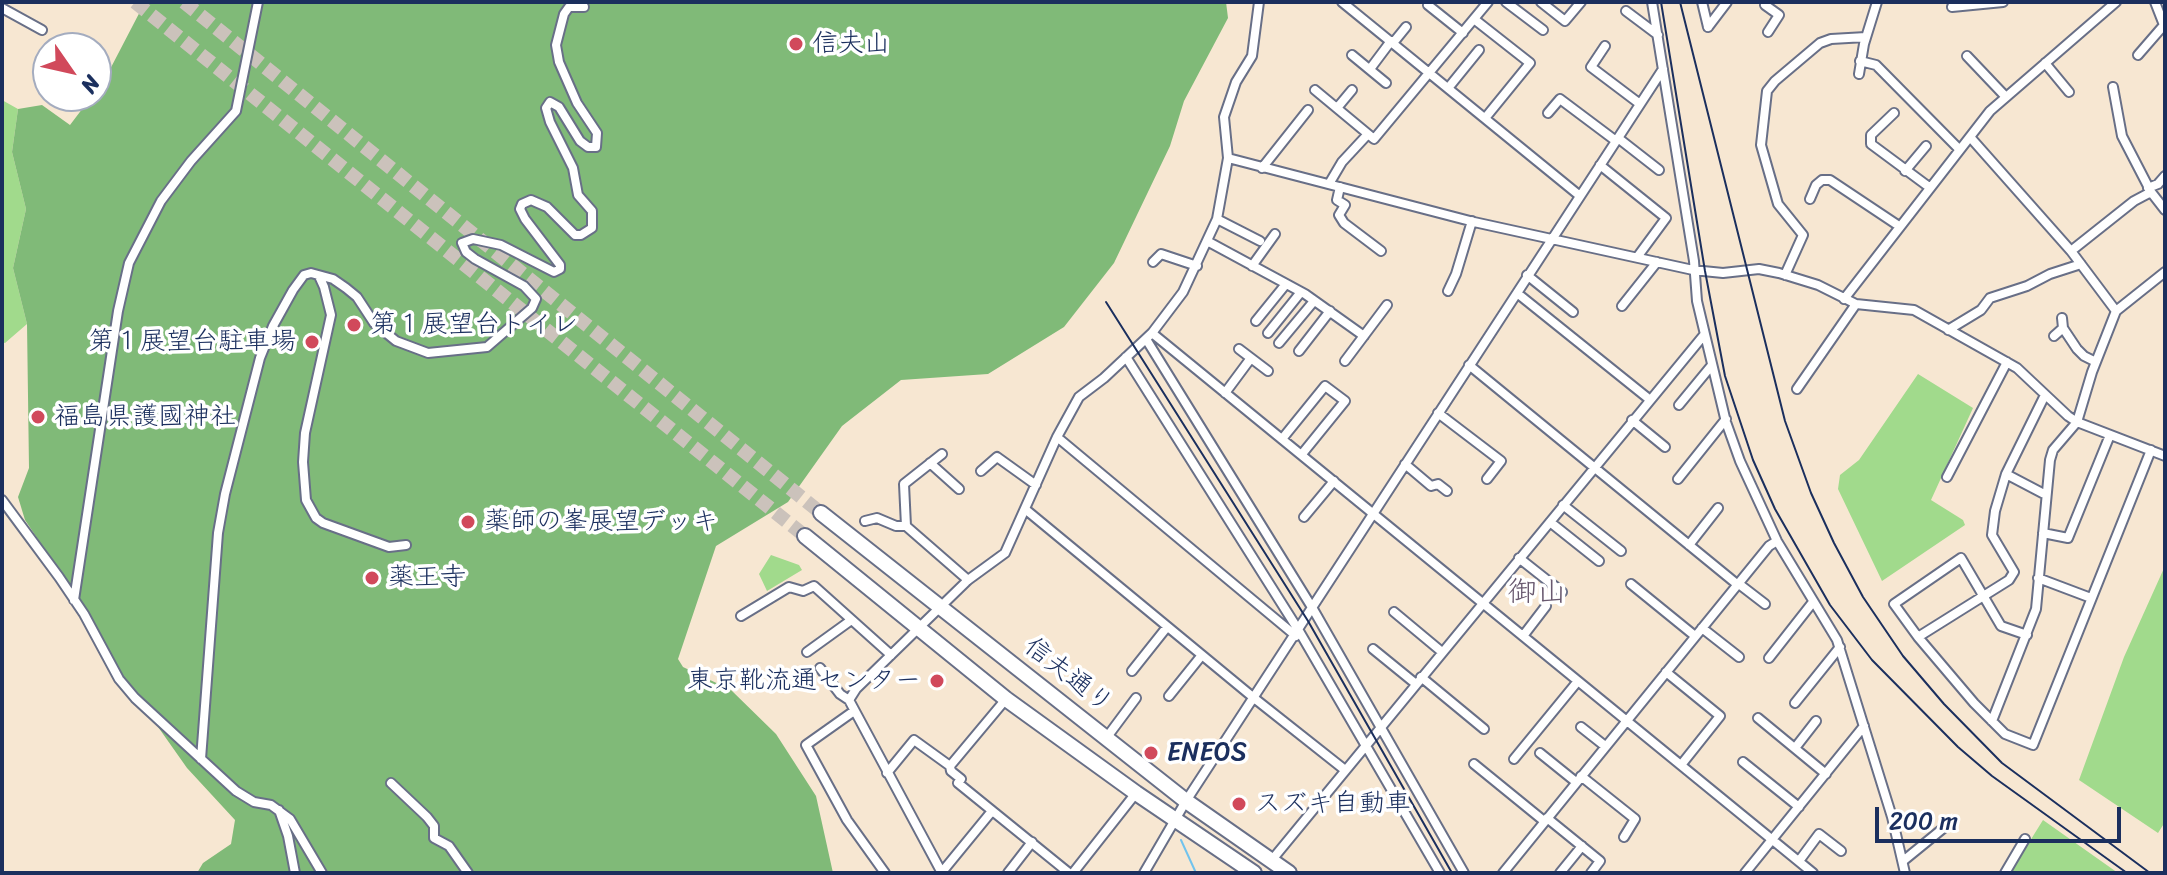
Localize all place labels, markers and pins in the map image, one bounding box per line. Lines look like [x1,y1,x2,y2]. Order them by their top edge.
place label: 信夫山 [812,28,890,60]
marker: 信夫山 [787,35,805,53]
place label: 第１展望台トイレ [370,309,578,341]
marker: 第１展望台トイレ [345,316,363,334]
place label: 第１展望台駐車場 [88,326,296,358]
marker: 第１展望台駐車場 [303,333,321,351]
place label: 福島県護國神社 [54,401,236,433]
marker: 福島県護國神社 [29,408,47,426]
place label: 薬師の峯展望デッキ [484,506,718,538]
marker: 薬師の峯展望デッキ [459,513,477,531]
place label: 薬王寺 [388,562,466,594]
marker: 薬王寺 [363,569,381,587]
place label: 東京靴流通センター [687,665,921,697]
marker: 東京靴流通センター [928,672,946,690]
place label: ENEOS [1167,737,1247,769]
marker: ENEOS [1142,744,1160,762]
place label: スズキ自動車 [1255,788,1411,820]
marker: スズキ自動車 [1230,795,1248,813]

